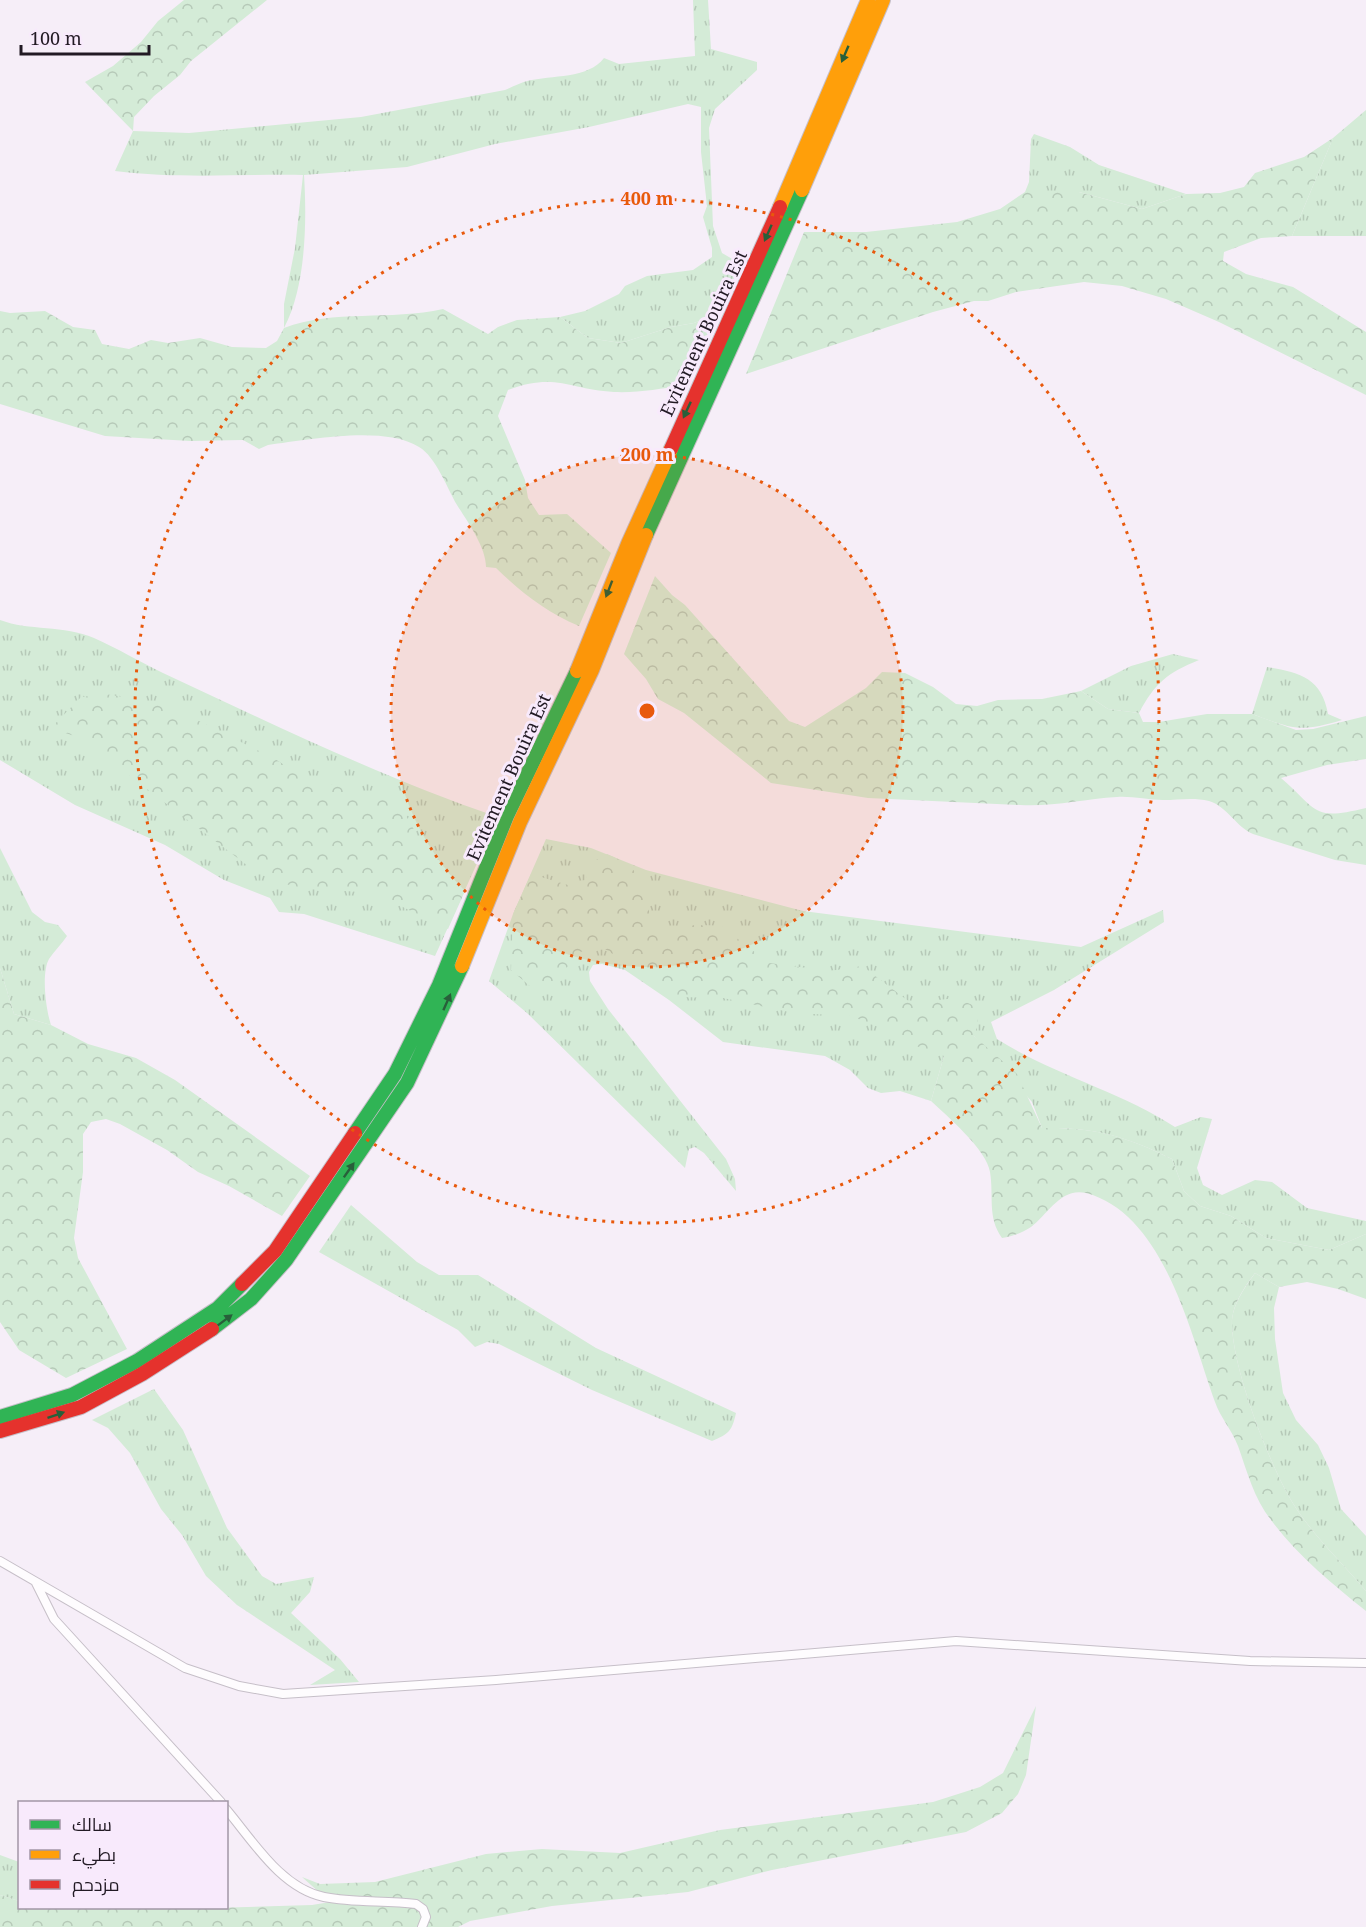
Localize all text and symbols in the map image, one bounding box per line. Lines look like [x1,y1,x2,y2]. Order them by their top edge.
scale bar [21,18,148,56]
text: 100 m [30,26,82,50]
one-way arrow [840,45,850,63]
text: 400 m [621,186,674,210]
one-way arrow [764,225,773,242]
street label: Evitement Bouira Est [654,246,752,420]
one-way arrow [683,402,692,419]
text: 200 m [621,442,674,466]
one-way arrow [604,580,613,598]
street label: Evitement Bouira Est [460,690,556,864]
centre of rings [637,701,657,721]
one-way arrow [442,993,452,1011]
one-way arrow [343,1163,355,1179]
one-way arrow [217,1314,233,1326]
one-way arrow [47,1410,65,1420]
legend [18,1801,228,1909]
text: سالك [72,1812,112,1836]
text: بطيء [72,1842,116,1869]
text: مزدحم [72,1872,120,1897]

